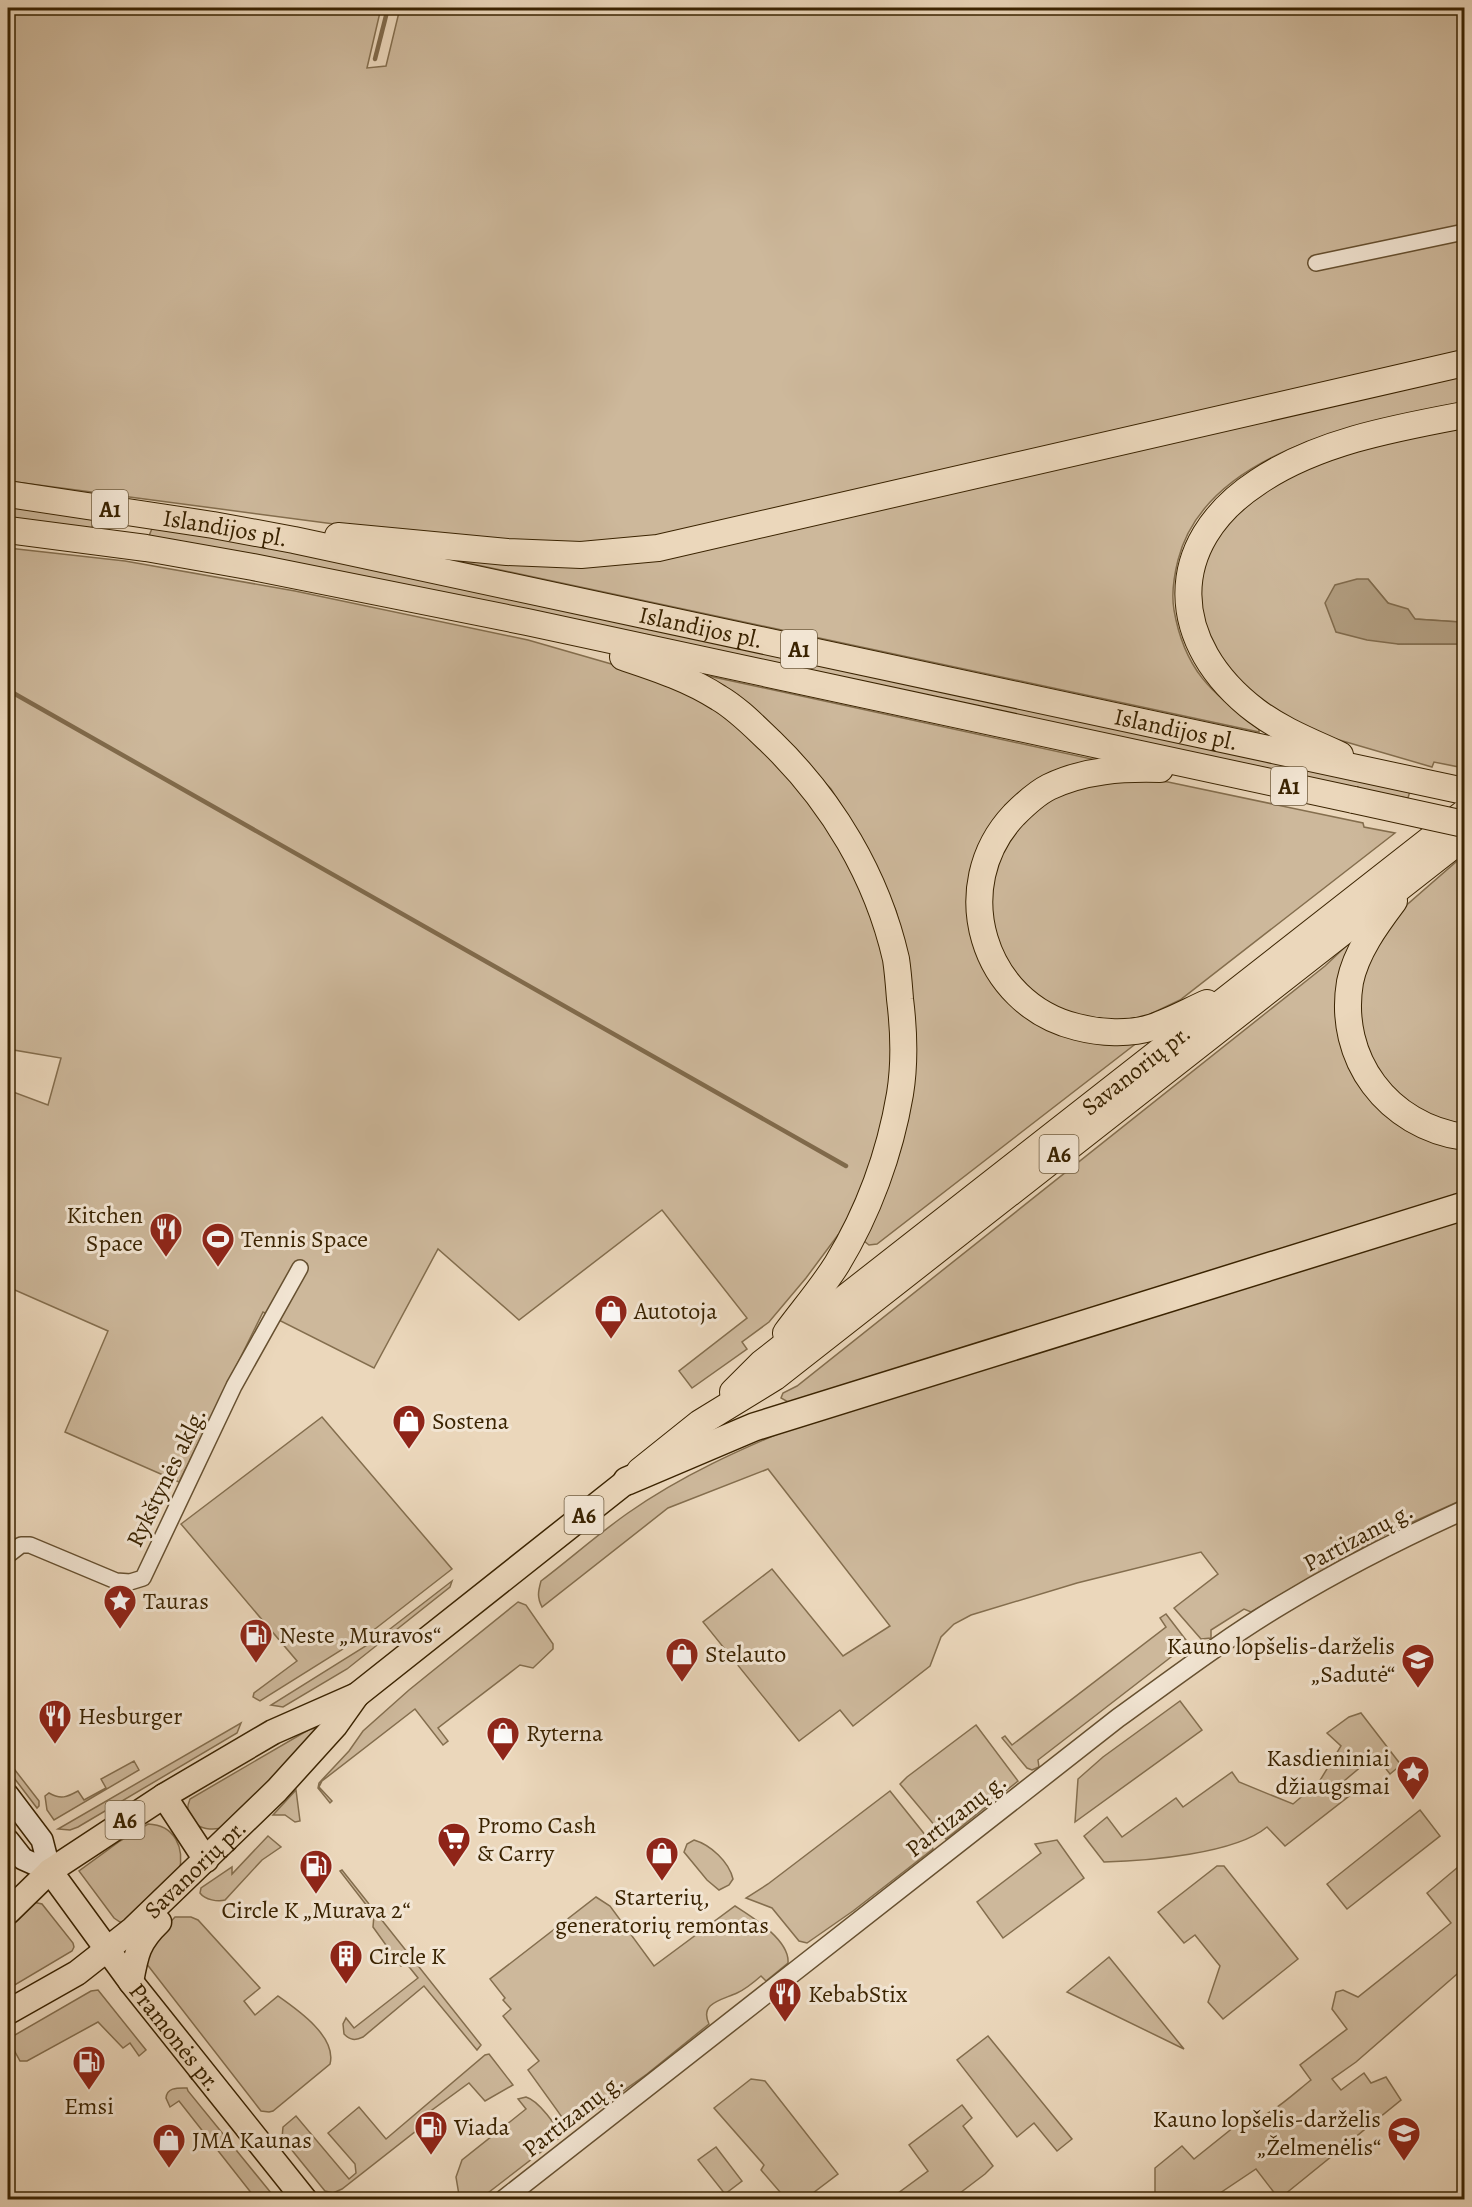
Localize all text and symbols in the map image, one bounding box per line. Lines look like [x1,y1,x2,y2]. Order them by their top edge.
road number: A1 [92,490,128,528]
street label: Islandijos pl. [161,502,290,555]
street label: Islandijos pl. [636,598,766,656]
road number: A1 [781,630,817,668]
street label: Islandijos pl. [1111,700,1241,758]
road number: A1 [1271,767,1307,805]
street label: Savanorių pr. [1075,1017,1197,1123]
road number: A6 [1040,1135,1078,1173]
place label: Kitchen Space [66,1199,143,1259]
restaurant icon: Kitchen Space [148,1211,184,1258]
sports icon: Tennis Space [200,1221,236,1268]
place label: Tennis Space [241,1223,368,1255]
shop icon: Autotoja [593,1293,629,1340]
place label: Autotoja [633,1295,718,1327]
street label: Rykštynės aklg. [118,1402,214,1552]
shop icon: Sostena [391,1403,427,1450]
place label: Sostena [432,1405,510,1437]
street label: Partizanų g. [1297,1495,1419,1579]
road number: A6 [564,1496,604,1534]
place icon: Tauras [102,1583,138,1630]
place label: Tauras [143,1585,209,1617]
fuel station icon: Neste „Muravos“ [238,1617,274,1664]
place label: Neste „Muravos“ [279,1619,441,1651]
place label: Kauno lopšelis-darželis „Sadutė“ [1167,1630,1395,1690]
shop icon: Stelauto [664,1636,700,1683]
place label: Stelauto [705,1638,786,1670]
school or university icon: Kauno lopšelis-darželis „Sadutė“ [1400,1642,1436,1689]
restaurant icon: Hesburger [37,1698,73,1745]
place label: Hesburger [78,1700,182,1732]
shop icon: Ryterna [485,1715,521,1762]
place label: Ryterna [526,1717,604,1749]
place label: Kasdieniniai džiaugsmai [1266,1742,1390,1802]
place icon: Kasdieniniai džiaugsmai [1395,1754,1431,1801]
street label: Partizanų g. [899,1765,1013,1865]
road number: A6 [106,1801,144,1839]
place label: Promo Cash & Carry [477,1809,596,1869]
street label: Savanorių pr. [137,1812,253,1926]
supermarket icon: Promo Cash & Carry [436,1821,472,1868]
shop icon: Starterių, generatorių remontas [644,1835,680,1882]
fuel station icon: Circle K „Murava 2“ [298,1848,334,1895]
place label: Starterių, generatorių remontas [555,1881,769,1941]
place label: Circle K „Murava 2“ [222,1894,410,1926]
building icon: Circle K [328,1938,364,1985]
place label: Circle K [369,1940,446,1972]
street label: Pramonės pr. [122,1976,228,2098]
restaurant icon: KebabStix [767,1976,803,2023]
place label: KebabStix [808,1978,908,2010]
fuel station icon: Emsi [71,2044,107,2091]
street label: Partizanų g. [516,2065,630,2165]
place label: Emsi [64,2090,114,2122]
place label: Kauno lopšelis-darželis „Želmenėlis“ [1153,2103,1381,2163]
fuel station icon: Viada [413,2109,449,2156]
place label: Viada [453,2111,511,2143]
school or university icon: Kauno lopšelis-darželis „Želmenėlis“ [1386,2115,1422,2162]
shop icon: JMA Kaunas [151,2122,187,2169]
place label: JMA Kaunas [192,2124,312,2156]

